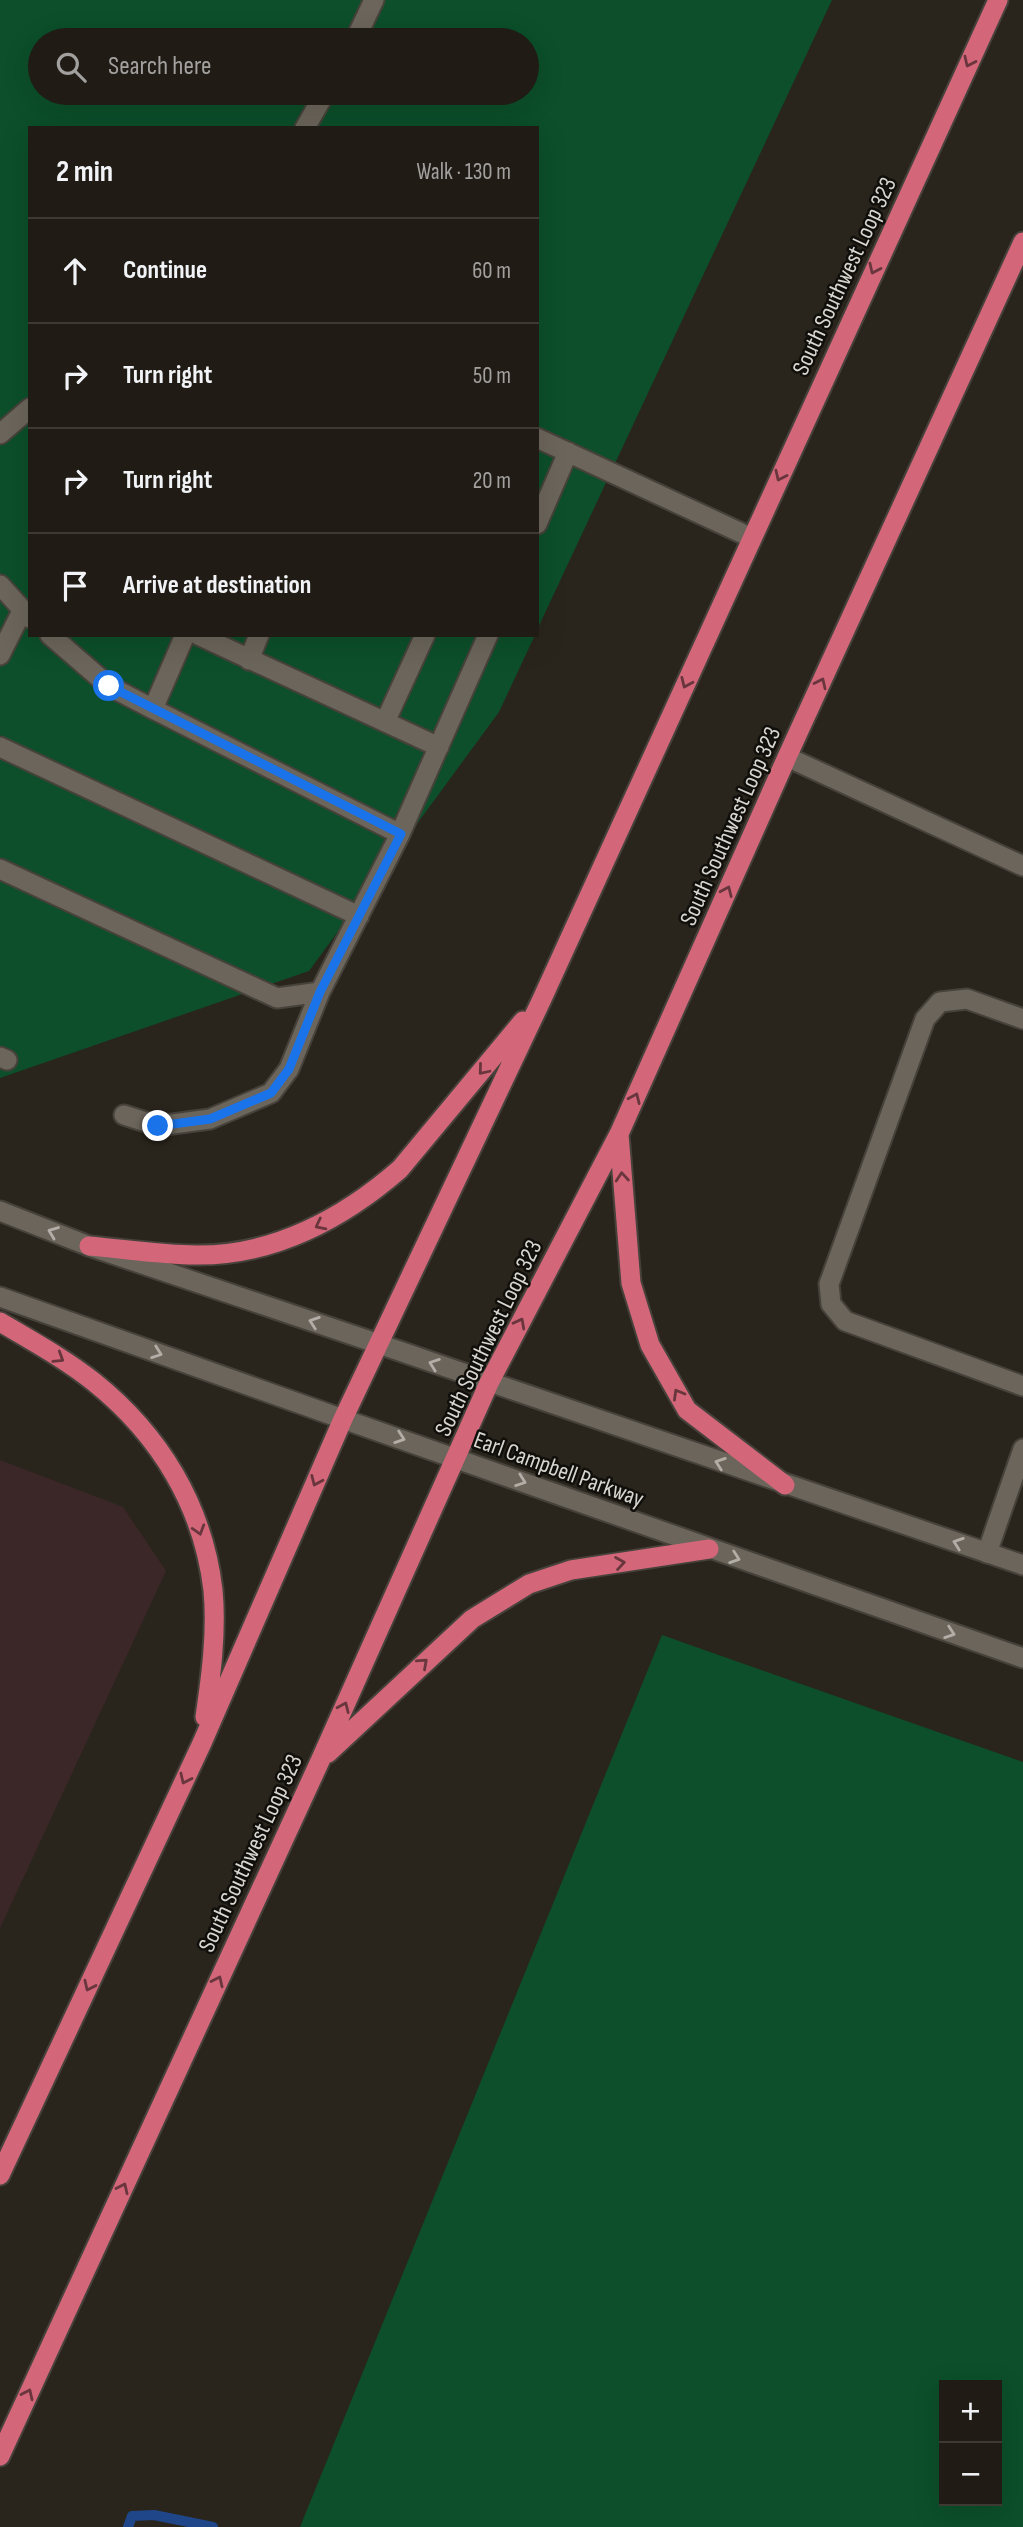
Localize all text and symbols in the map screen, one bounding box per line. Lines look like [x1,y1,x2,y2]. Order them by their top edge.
search box [28,28,539,105]
icon: search [52,48,90,86]
text: Search here [108,51,211,82]
one-way arrow [963,55,977,67]
text: 2 min [56,154,113,190]
text: Walk · 130 m [416,158,511,186]
street label: South Southwest Loop 323 [786,173,903,380]
icon: ahead [56,252,94,290]
text: Continue [123,255,207,286]
text: 60 m [472,257,511,285]
one-way arrow [869,262,883,274]
icon: right [56,357,94,395]
text: Turn right [123,360,212,391]
text: 50 m [473,362,511,390]
icon: right [56,462,94,500]
text: Turn right [123,465,212,496]
text: 20 m [473,467,511,495]
one-way arrow [774,469,788,481]
icon: arrive [56,567,94,605]
text: Arrive at destination [123,570,311,601]
route start [93,670,124,701]
one-way arrow [680,676,694,688]
one-way arrow [813,678,827,690]
street label: South Southwest Loop 323 [674,722,787,930]
one-way arrow [719,885,733,898]
one-way arrow [478,1062,491,1075]
one-way arrow [627,1093,641,1106]
route end [142,1110,173,1141]
one-way arrow [615,1171,630,1182]
one-way arrow [314,1217,327,1231]
one-way arrow [47,1226,59,1240]
street label: South Southwest Loop 323 [428,1235,549,1441]
one-way arrow [308,1316,321,1330]
one-way arrow [512,1318,526,1330]
one-way arrow [150,1345,162,1359]
one-way arrow [51,1349,64,1362]
one-way arrow [428,1358,440,1372]
one-way arrow [673,1389,686,1401]
street label: Earl Campbell Parkway [470,1425,648,1514]
one-way arrow [393,1430,405,1444]
one-way arrow [714,1457,726,1471]
one-way arrow [514,1473,526,1487]
one-way arrow [310,1474,324,1487]
one-way arrow [191,1523,205,1535]
one-way arrow [953,1537,965,1551]
one-way arrow [728,1550,740,1564]
one-way arrow [615,1556,626,1571]
one-way arrow [943,1625,955,1639]
one-way arrow [415,1659,428,1672]
one-way arrow [336,1702,350,1714]
street label: South Southwest Loop 323 [192,1750,309,1957]
one-way arrow [179,1772,193,1785]
one-way arrow [210,1976,224,1988]
one-way arrow [83,1978,97,1991]
one-way arrow [115,2182,129,2195]
map controls [939,2380,1002,2506]
button: + [939,2380,1002,2443]
one-way arrow [20,2389,34,2401]
button: − [939,2443,1002,2506]

